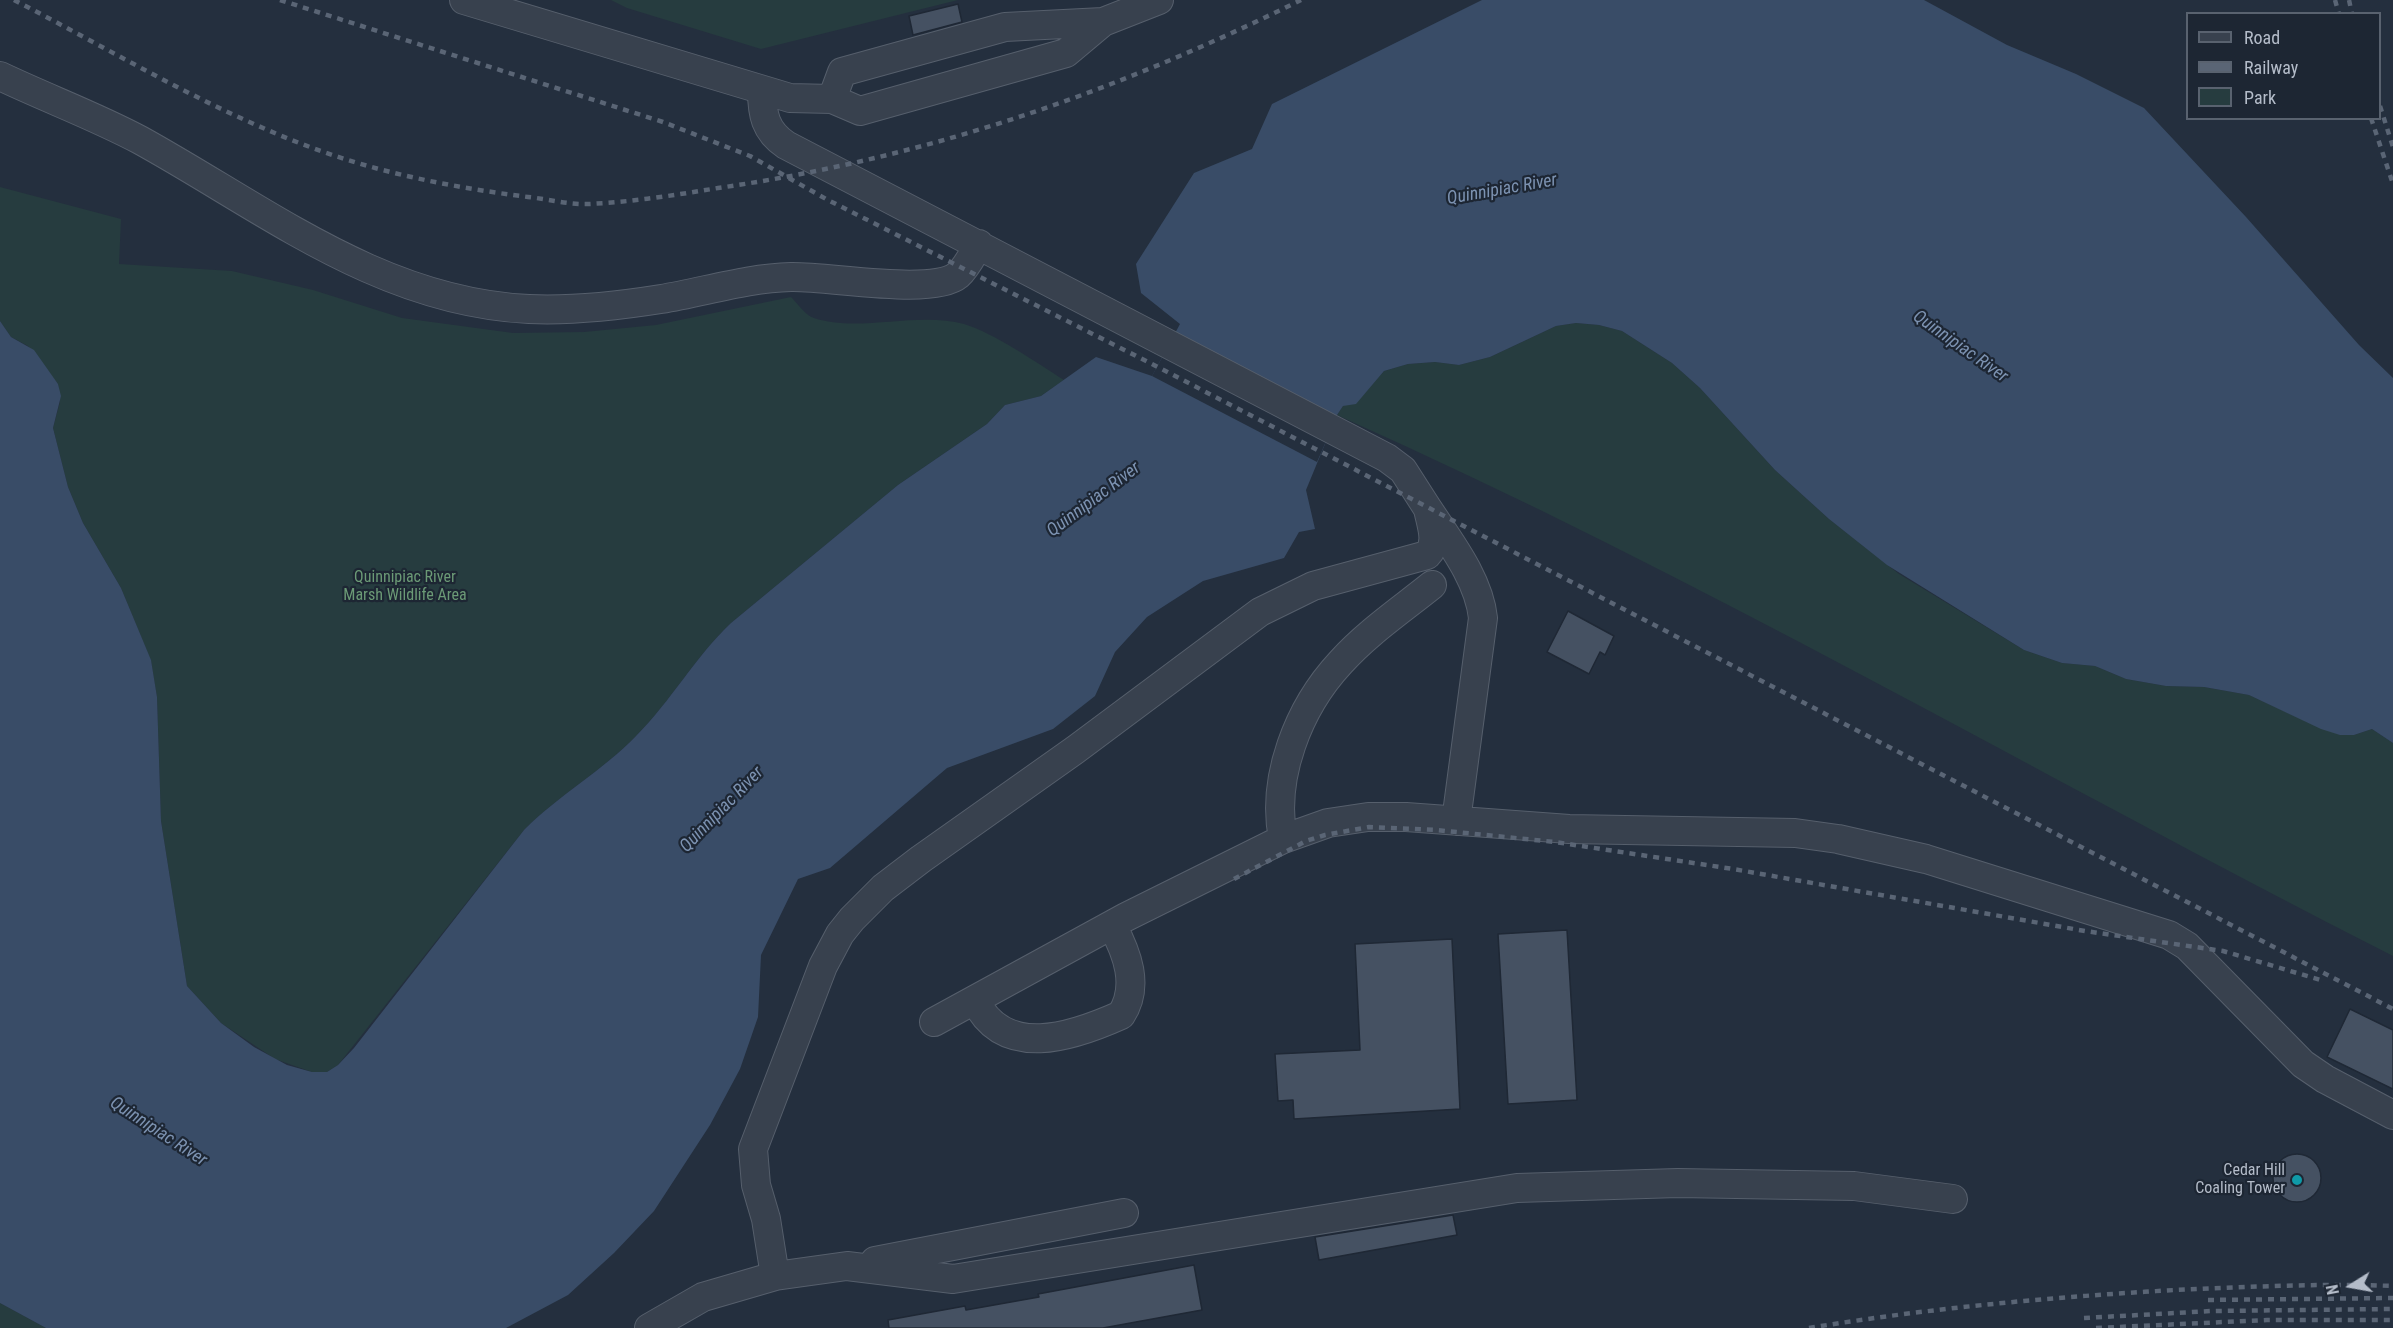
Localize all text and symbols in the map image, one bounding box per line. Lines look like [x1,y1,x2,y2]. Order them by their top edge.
legend [2186,12,2381,120]
text: Road [2244,27,2280,48]
text: Railway [2244,57,2298,78]
text: Park [2244,87,2276,108]
water label: Quinnipiac River [1445,170,1559,210]
water label: Quinnipiac River [1908,306,2012,388]
water label: Quinnipiac River [1043,458,1145,542]
park label: Quinnipiac River Marsh Wildlife Area [343,568,467,606]
water label: Quinnipiac River [676,763,768,857]
water label: Quinnipiac River [106,1093,210,1171]
place label: Cedar Hill Coaling Tower [2195,1161,2285,1199]
marker: Cedar Hill Coaling Tower [2290,1173,2304,1187]
north arrow [2321,1256,2381,1316]
text: N [2323,1283,2343,1296]

